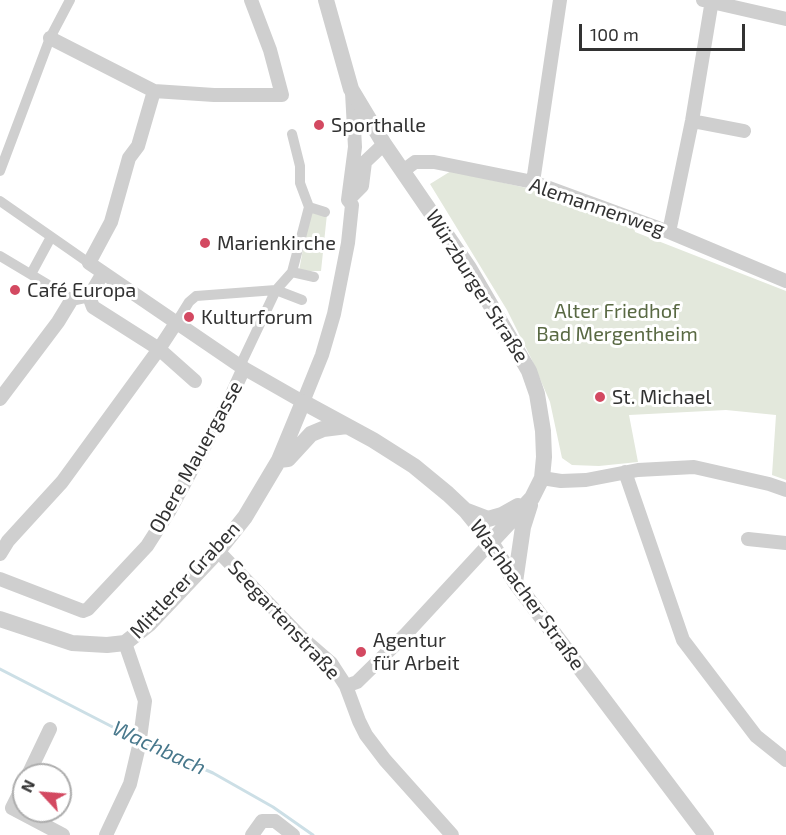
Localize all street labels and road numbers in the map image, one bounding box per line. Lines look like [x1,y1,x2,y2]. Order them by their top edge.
street label: Alemannenweg [526,173,668,241]
street label: Würzburger Straße [420,205,534,367]
street label: Obere Mauergasse [144,377,248,537]
street label: Wachbacher Straße [464,515,590,675]
street label: Mittlerer Graben [125,517,245,643]
street label: Seegartenstraße [223,556,345,684]

